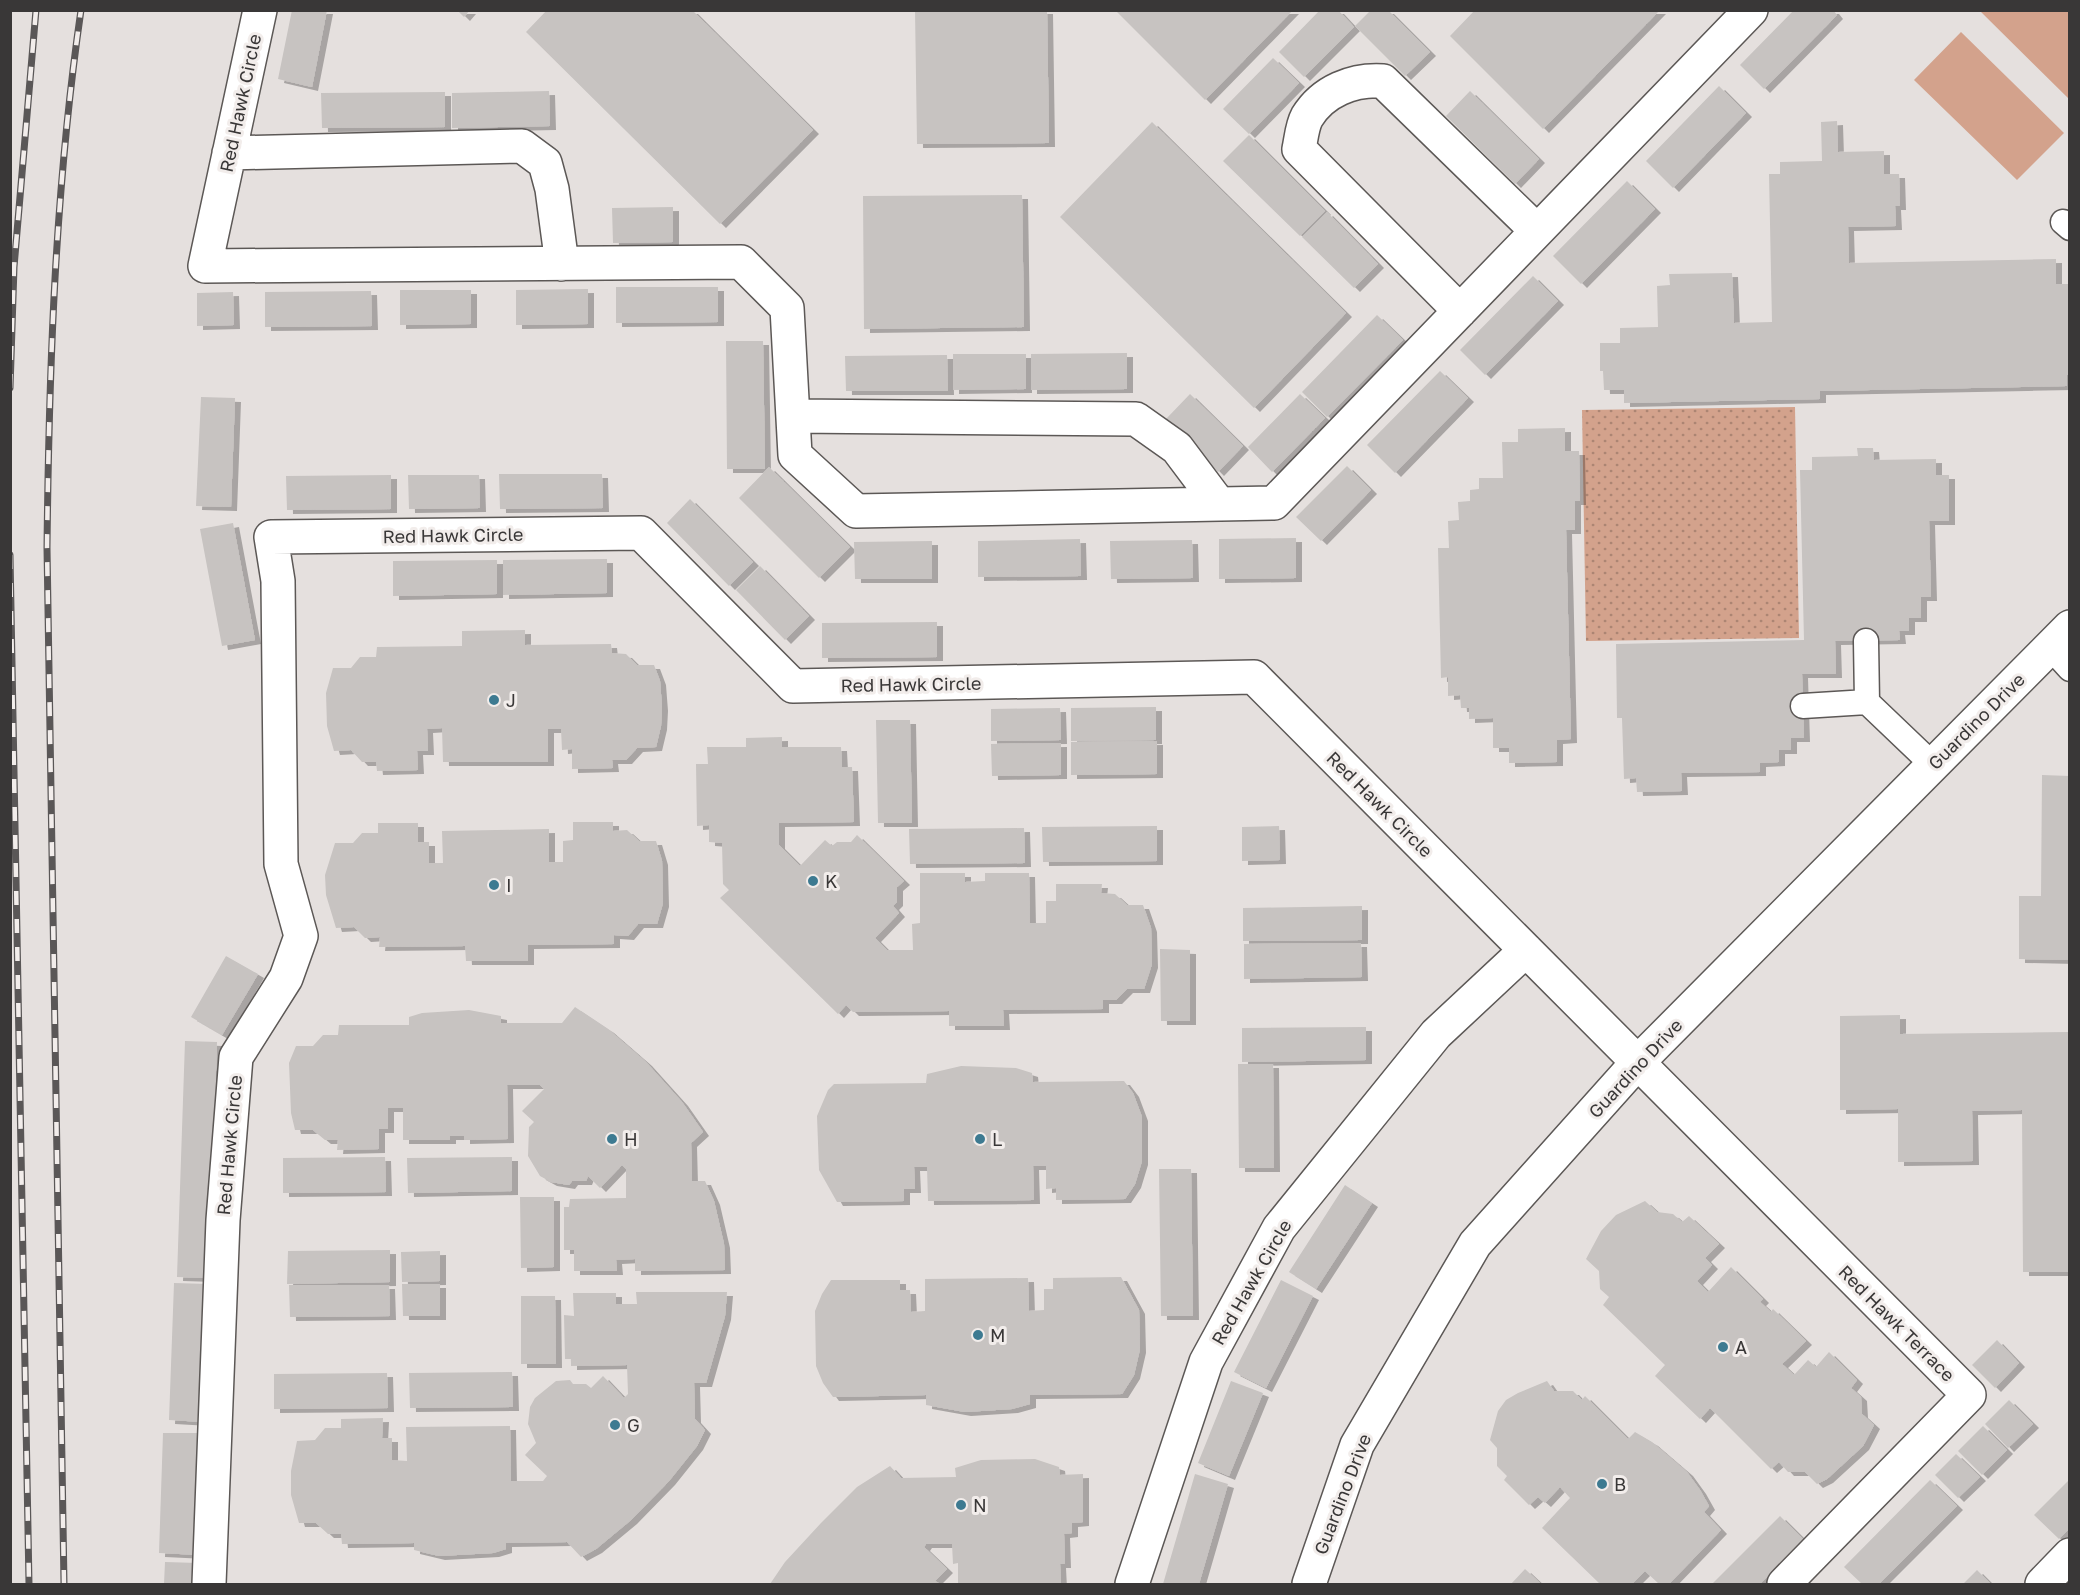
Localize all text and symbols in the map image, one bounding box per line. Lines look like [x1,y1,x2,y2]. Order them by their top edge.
street label: Red Hawk Circle [215,32,265,174]
street label: Red Hawk Circle [382,523,524,547]
street label: Guardino Drive [1923,668,2029,774]
street label: Red Hawk Circle [840,672,982,696]
place label: J [506,689,516,711]
marker: J [487,693,501,707]
street label: Red Hawk Circle [1322,746,1438,862]
place label: K [825,870,837,892]
place label: I [506,874,512,896]
marker: K [806,874,820,888]
marker: I [487,878,501,892]
street label: Guardino Drive [1583,1014,1687,1122]
street label: Red Hawk Circle [212,1074,246,1216]
place label: H [624,1128,638,1150]
place label: L [992,1128,1002,1150]
marker: H [605,1132,619,1146]
marker: L [973,1132,987,1146]
street label: Red Hawk Circle [1206,1216,1296,1348]
street label: Red Hawk Terrace [1834,1260,1960,1386]
place label: M [990,1324,1005,1346]
marker: M [971,1328,985,1342]
place label: A [1735,1336,1747,1358]
marker: A [1716,1340,1730,1354]
place label: G [627,1414,640,1436]
marker: G [608,1418,622,1432]
street label: Guardino Drive [1309,1431,1375,1557]
place label: B [1614,1473,1626,1495]
marker: B [1595,1477,1609,1491]
place label: N [973,1494,987,1516]
marker: N [954,1498,968,1512]

